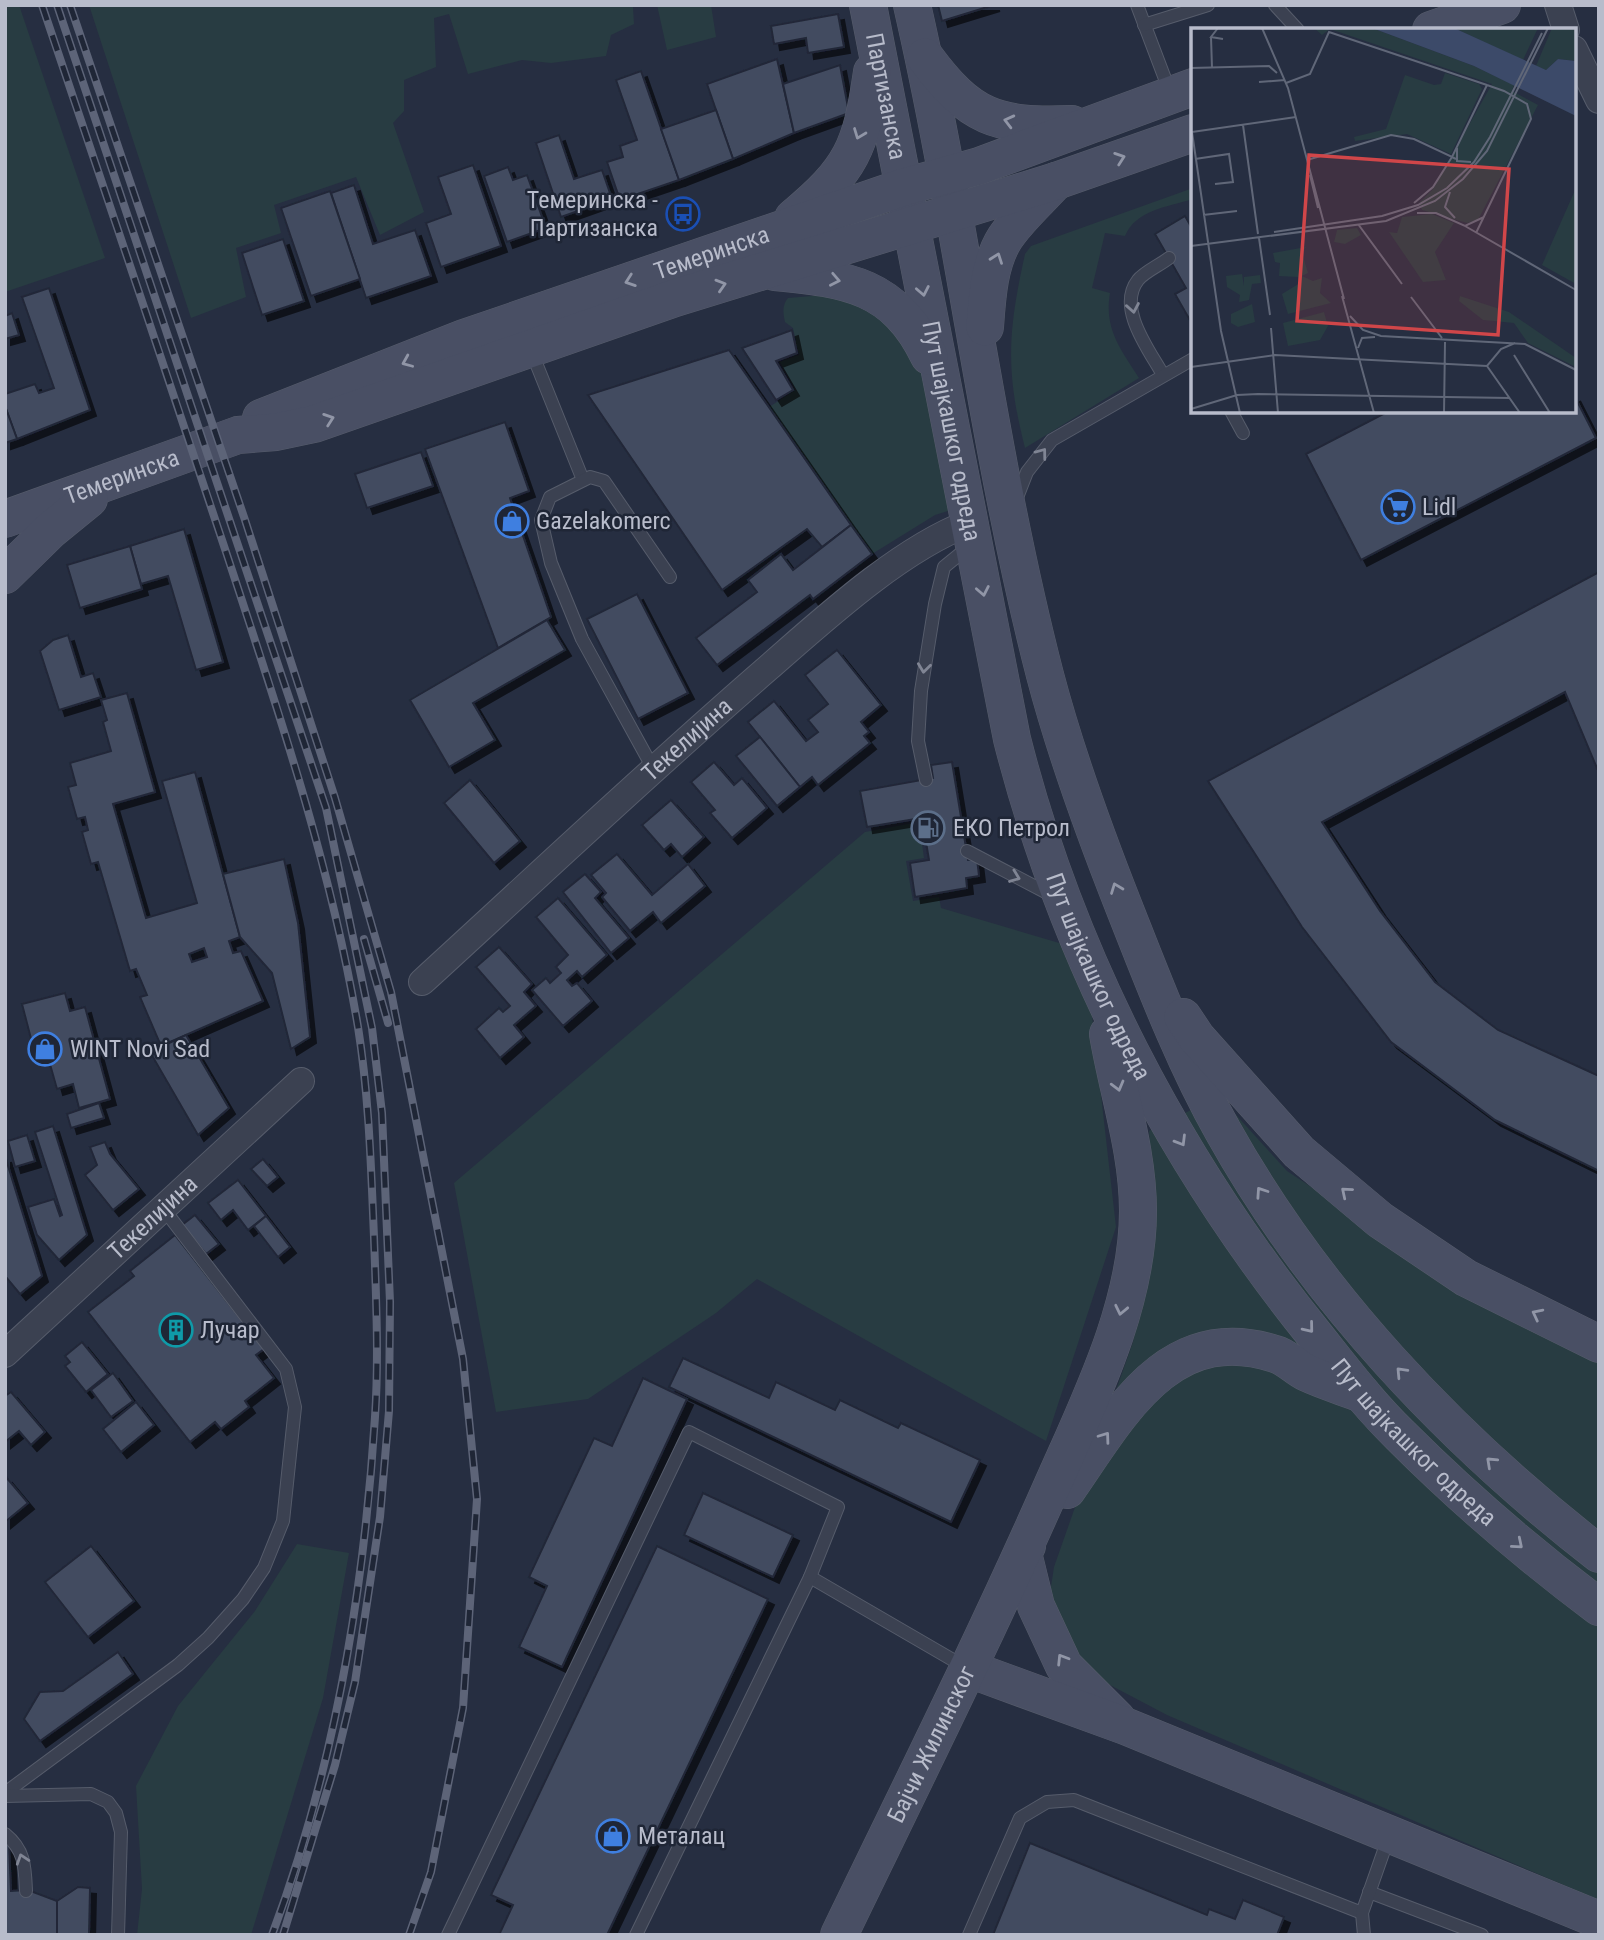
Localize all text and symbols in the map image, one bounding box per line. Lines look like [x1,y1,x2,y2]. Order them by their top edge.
inset map [1191,28,1576,413]
street label: Партизанска [860,31,912,162]
one-way arrow [1003,115,1015,129]
one-way arrow [854,128,868,140]
one-way arrow [1114,152,1126,166]
place label: Темеринска - Партизанска [527,186,658,242]
bus stop icon: Темеринска - Партизанска [664,195,702,233]
street label: Темеринска [650,220,773,286]
one-way arrow [989,252,1003,264]
one-way arrow [829,272,841,287]
one-way arrow [625,273,637,287]
one-way arrow [715,278,727,293]
one-way arrow [915,285,930,297]
one-way arrow [1125,303,1140,314]
street label: Пут шајкашког одреда [916,318,987,543]
one-way arrow [402,353,414,367]
one-way arrow [322,413,335,427]
street label: Темеринска [61,443,183,510]
one-way arrow [1033,448,1046,461]
supermarket icon: Lidl [1379,488,1417,526]
place label: Lidl [1422,493,1456,521]
shop icon: Gazelakomerc [493,502,531,540]
place label: Gazelakomerc [536,507,671,535]
one-way arrow [975,585,990,597]
one-way arrow [916,663,931,674]
street label: Текелијина [636,692,738,787]
fuel station icon: ЕКО Петрол [909,809,947,847]
place label: ЕКО Петрол [953,814,1070,842]
one-way arrow [1008,868,1020,882]
street label: Пут шајкашког одреда [1040,869,1157,1085]
one-way arrow [1111,882,1125,894]
shop icon: WINT Novi Sad [26,1030,64,1068]
place label: WINT Novi Sad [70,1035,210,1063]
one-way arrow [1110,1080,1124,1092]
one-way arrow [1173,1133,1186,1146]
street label: Текелијина [102,1170,203,1266]
one-way arrow [1257,1187,1269,1200]
one-way arrow [1342,1188,1355,1200]
one-way arrow [1115,1304,1130,1316]
one-way arrow [1532,1309,1544,1323]
building icon: Лучар [157,1311,195,1349]
place label: Лучар [200,1316,260,1344]
one-way arrow [1301,1321,1314,1333]
street label: Пут шајкашког одреда [1325,1353,1502,1532]
one-way arrow [1396,1367,1409,1380]
one-way arrow [1096,1432,1109,1445]
one-way arrow [1486,1458,1499,1471]
one-way arrow [1509,1536,1522,1548]
one-way arrow [1057,1654,1070,1667]
street label: Бајчи Жилинског [882,1661,981,1827]
shop icon: Металац [594,1817,632,1855]
place label: Металац [638,1822,725,1850]
one-way arrow [16,1854,30,1866]

